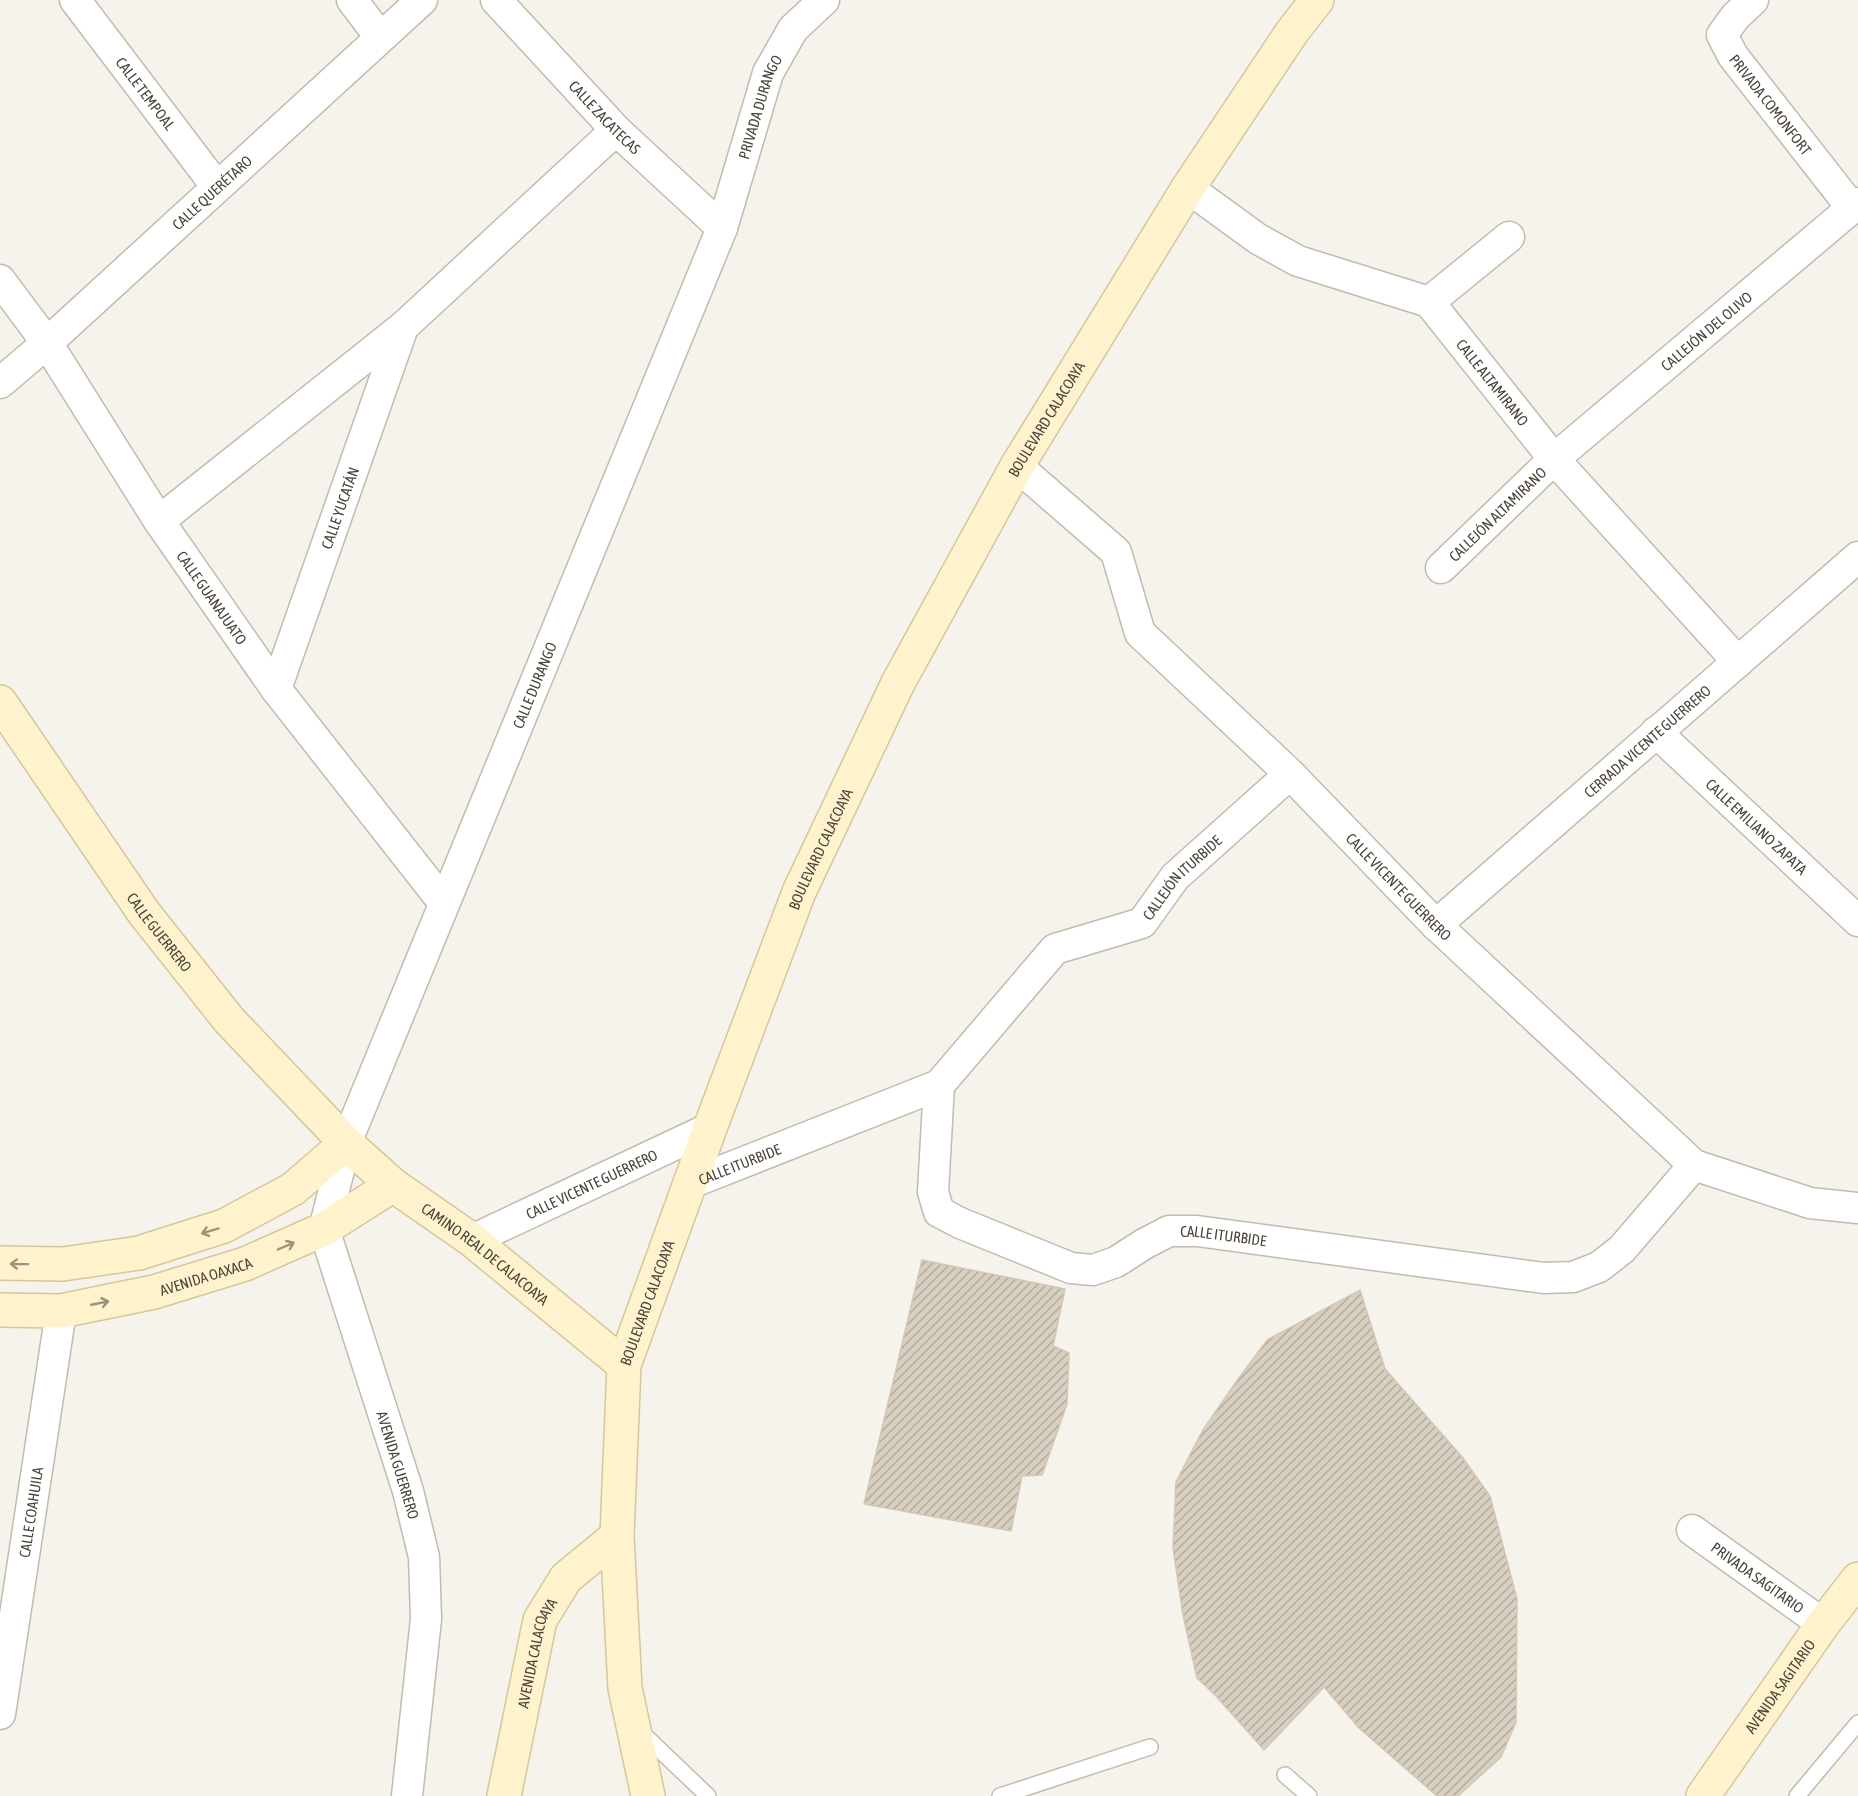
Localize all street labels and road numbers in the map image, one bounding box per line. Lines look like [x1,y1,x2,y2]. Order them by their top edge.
street label: PRIVADA COMONFORT [1726,51,1816,158]
street label: PRIVADA DURANGO [734,52,785,161]
street label: CALLE TEMPOAL [113,54,179,133]
street label: CALLE ZACATECAS [566,77,644,157]
street label: CALLE QUERÉTARO [169,152,255,233]
street label: CALLEJÓN DEL OLIVO [1657,288,1755,374]
street label: CALLE ALTAMIRANO [1453,335,1533,429]
street label: BOULEVARD CALACOAYA [1004,358,1088,480]
street label: CALLEJÓN ALTAMIRANO [1445,463,1549,564]
street label: CALLE YUCATÁN [317,465,362,551]
street label: CALLE GUANAJUATO [174,547,251,648]
street label: CALLE DURANGO [509,639,560,731]
street label: CERRADA VICENTE GUERRERO [1580,681,1714,801]
street label: CALLE EMILIANO ZAPATA [1703,775,1811,878]
street label: BOULEVARD CALACOAYA [785,785,856,912]
street label: CALLE VICENTE GUERRERO [1343,829,1455,944]
street label: CALLEJÓN ITURBIDE [1139,831,1225,923]
street label: CALLE GUERRERO [124,889,196,975]
street label: CALLE ITURBIDE [696,1140,783,1188]
street label: CALLE VICENTE GUERRERO [523,1146,660,1222]
street label: CAMINO REAL DE CALACOAYA [419,1199,553,1309]
street label: CALLE ITURBIDE [1180,1222,1268,1249]
street label: BOULEVARD CALACOAYA [616,1237,677,1368]
street label: AVENIDA OAXACA [157,1253,255,1298]
street label: AVENIDA GUERRERO [374,1409,423,1521]
street label: CALLE COAHUILA [15,1465,46,1559]
street label: PRIVADA SAGITARIO [1708,1538,1808,1616]
street label: AVENIDA CALACOAYA [514,1594,560,1709]
street label: AVENIDA SAGITARIO [1741,1636,1818,1736]

